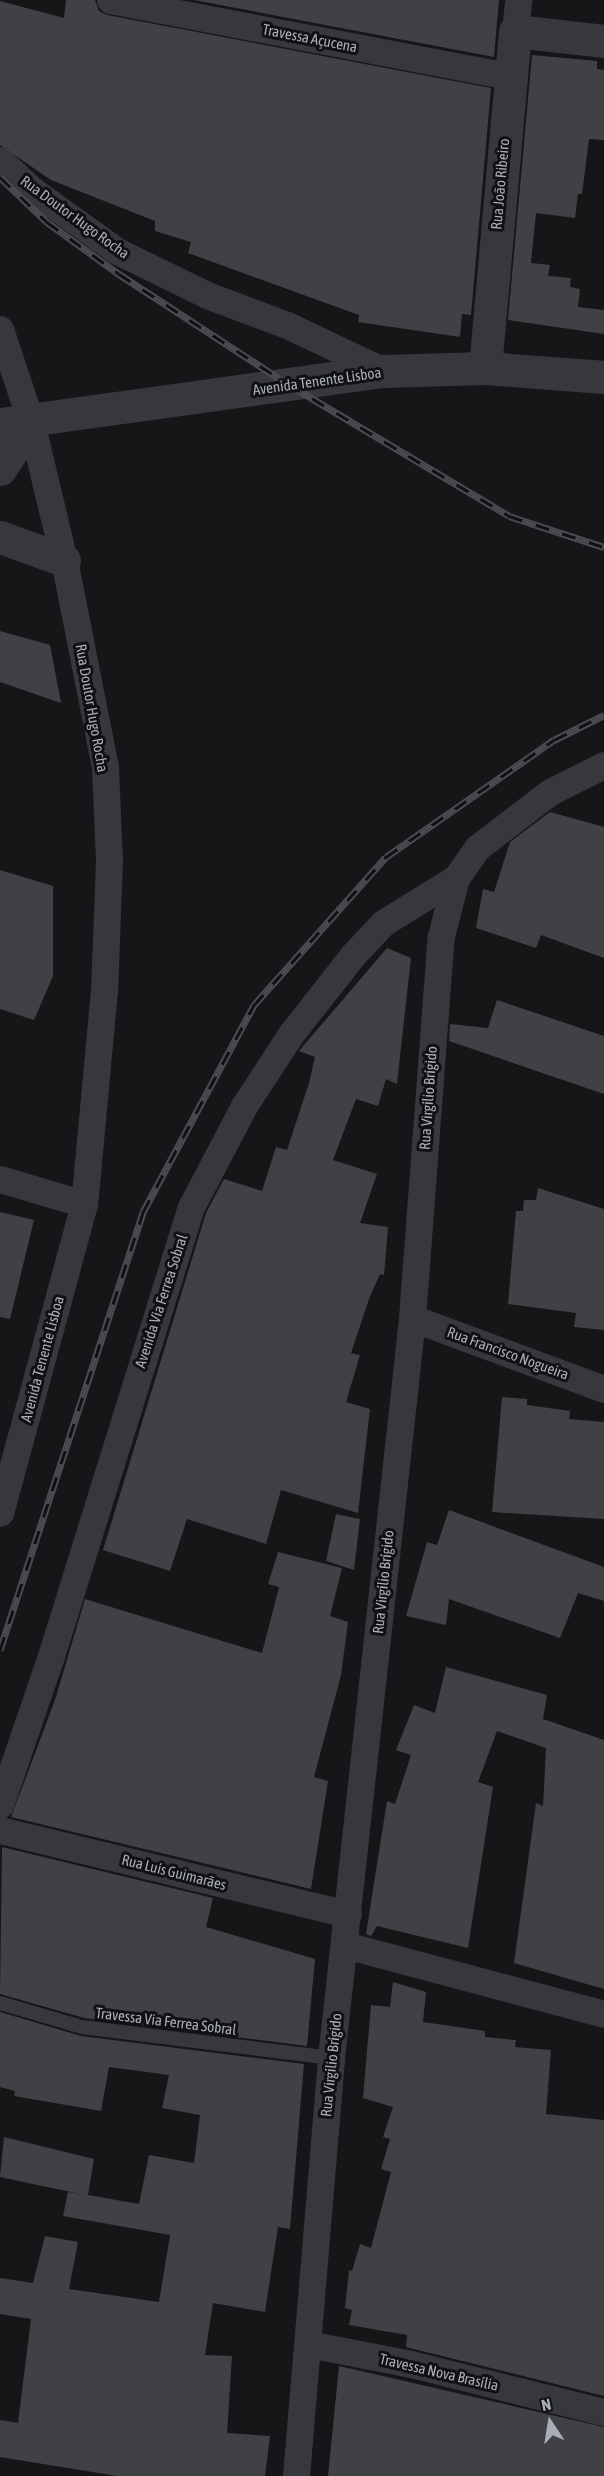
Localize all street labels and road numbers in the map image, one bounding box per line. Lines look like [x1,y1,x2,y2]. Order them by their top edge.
street label: Travessa Açucena [261,20,359,56]
street label: Rua João Ribeiro [487,138,513,230]
street label: Rua Doutor Hugo Rocha [17,172,133,262]
street label: Avenida Tenente Lisboa [252,363,382,399]
street label: Rua Doutor Hugo Rocha [72,643,112,773]
street label: Rua Virgílio Brígido [415,1045,441,1151]
street label: Avenida Via Ferrea Sobral [131,1232,191,1370]
street label: Avenida Tenente Lisboa [17,1294,67,1424]
street label: Rua Francisco Nogueira [445,1323,571,1383]
street label: Rua Virgílio Brígido [369,1529,397,1635]
street label: Rua Luís Guimarães [120,1850,228,1894]
street label: Travessa Via Ferrea Sobral [95,2003,237,2039]
street label: Rua Virgílio Brígido [317,2012,345,2118]
street label: Travessa Nova Brasília [378,2350,500,2394]

